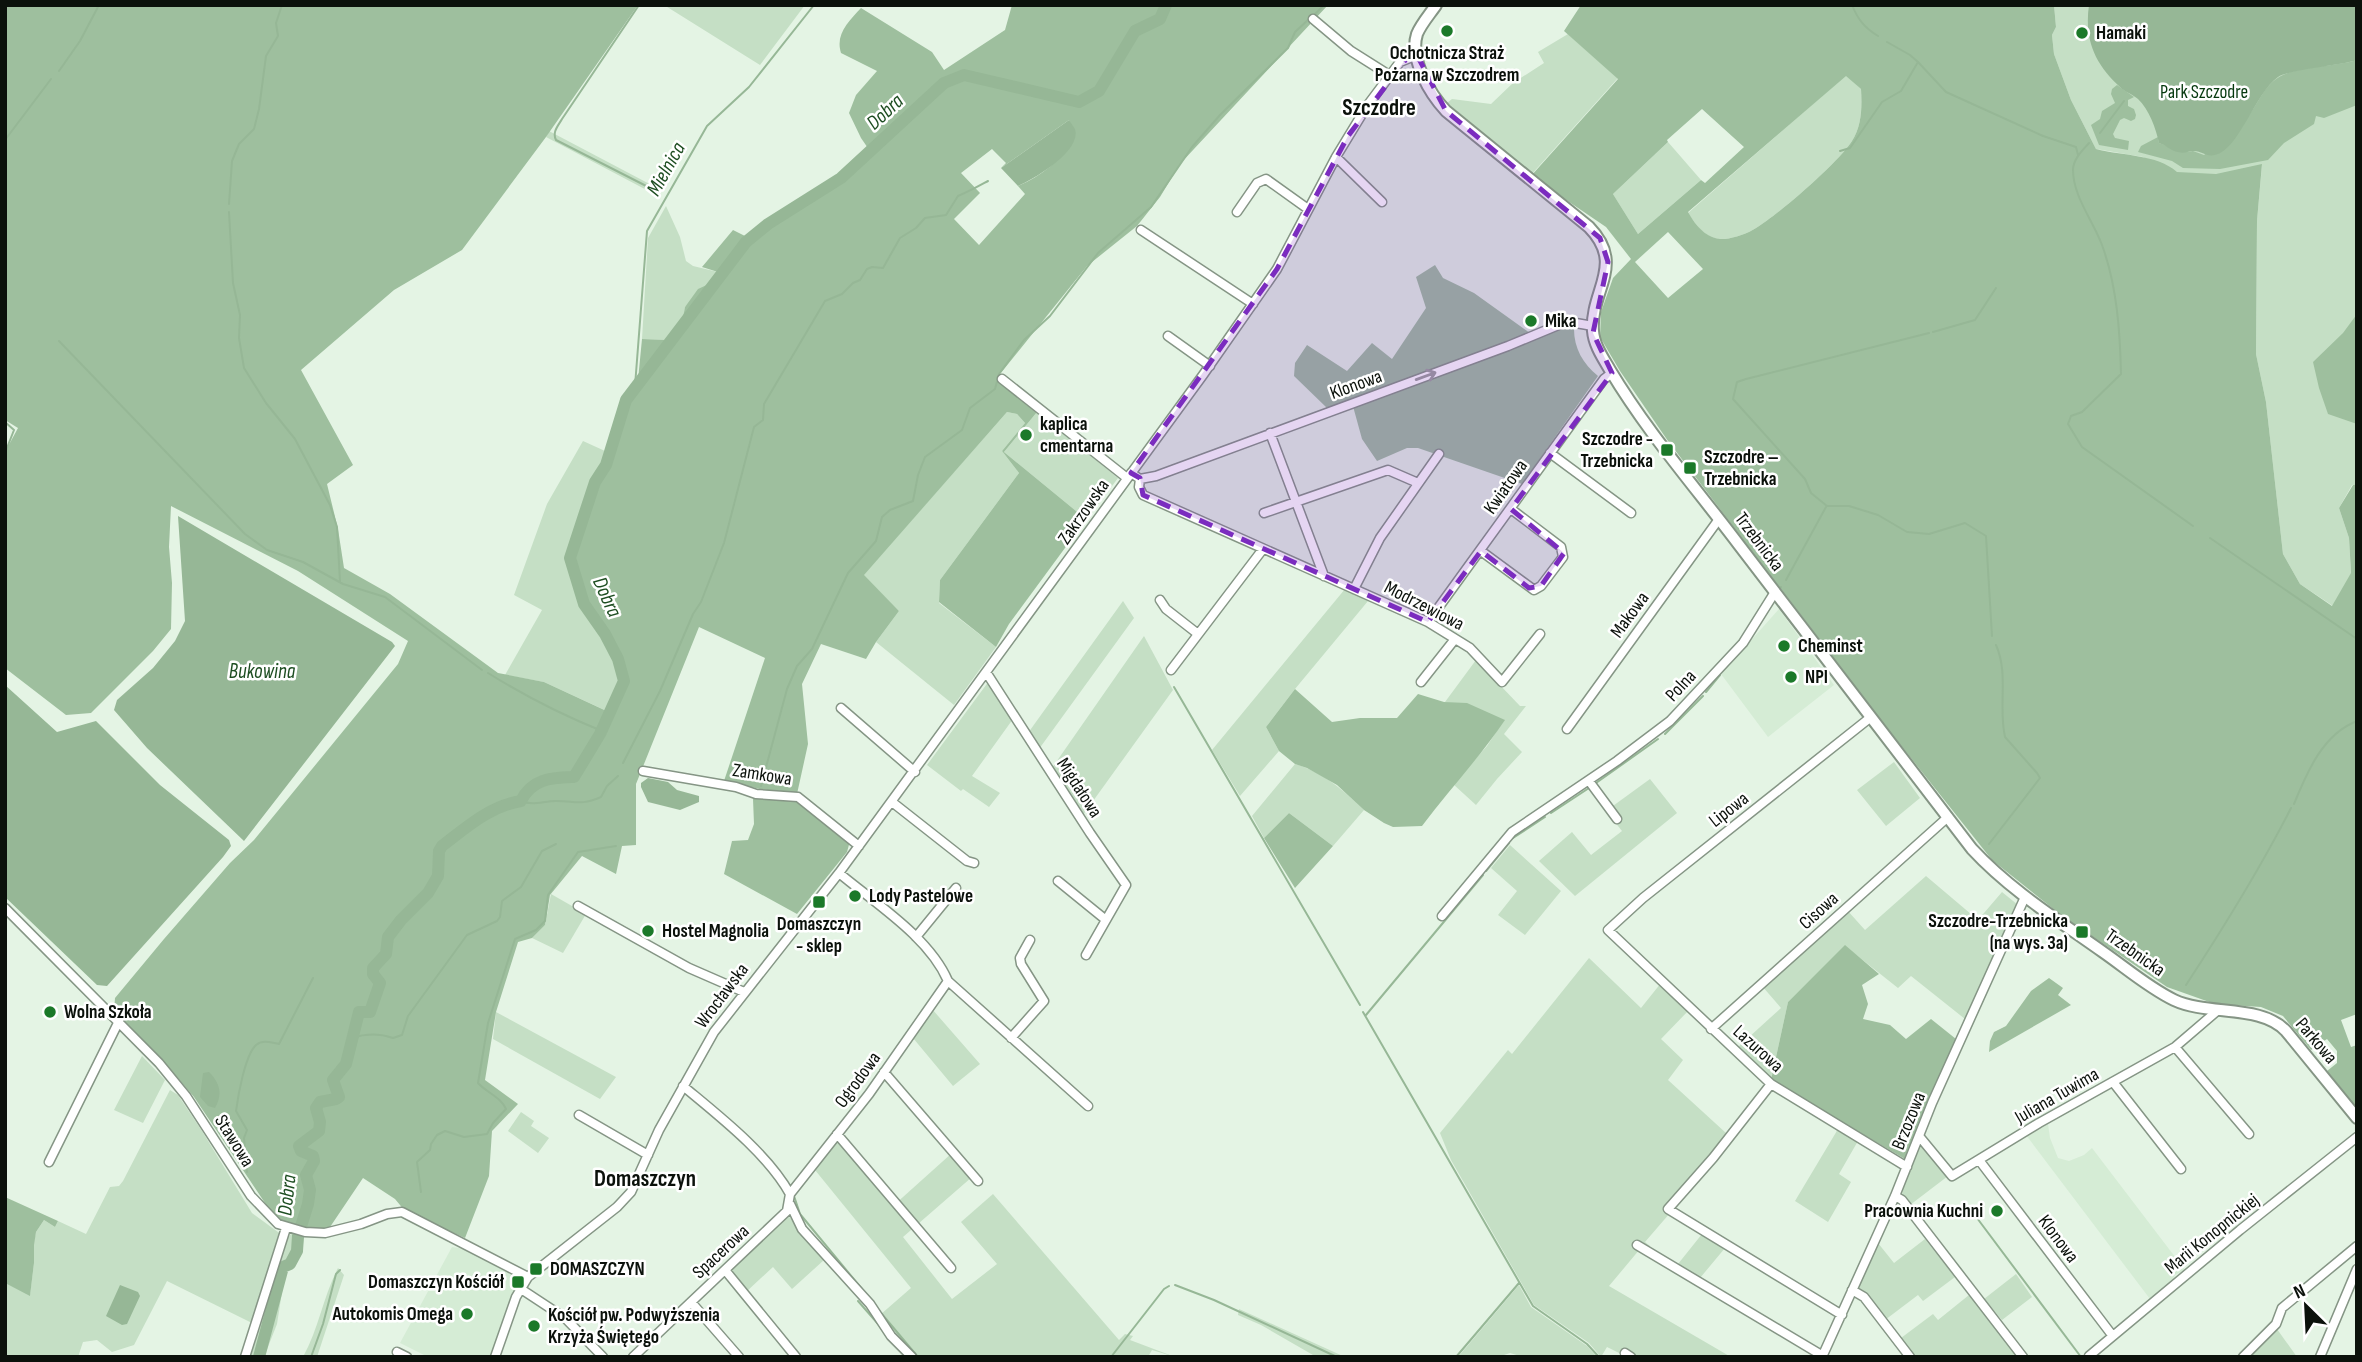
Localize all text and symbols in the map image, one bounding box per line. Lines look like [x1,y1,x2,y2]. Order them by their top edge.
place label: Hamaki [2096,22,2146,45]
marker: Ochotnicza Straż Pożarna w Szczodrem [1439,23,1455,39]
marker: Hamaki [2074,25,2090,41]
place label: Ochotnicza Straż Pożarna w Szczodrem [1375,42,1519,87]
park label: Park Szczodre [2160,81,2248,104]
water label: Dobra [861,88,909,135]
district label: Szczodre [1342,94,1416,122]
water label: Mielnica [641,137,691,200]
place label: Mika [1545,310,1577,333]
marker: Mika [1523,313,1539,329]
street label: Klonowa [1327,365,1385,405]
one-way arrow [1414,369,1436,382]
place label: kaplica cmentarna [1040,413,1113,458]
marker: kaplica cmentarna [1018,427,1034,443]
place label: Szczodre - Trzebnicka [1580,428,1653,473]
marker: Szczodre - Trzebnicka [1659,442,1675,458]
place label: Szczodre – Trzebnicka [1704,446,1779,491]
street label: Kwiatowa [1479,455,1533,519]
marker: Szczodre – Trzebnicka [1682,460,1698,476]
street label: Zakrzowska [1053,475,1115,549]
street label: Trzebnicka [1729,508,1789,576]
water label: Dobra [587,573,627,621]
street label: Modrzewiowa [1380,576,1468,636]
street label: Makowa [1606,588,1654,642]
place label: Cheminst [1798,635,1863,658]
marker: Cheminst [1776,638,1792,654]
water label: Bukowina [229,659,296,684]
street label: Polna [1661,665,1701,707]
place label: NPI [1805,666,1828,689]
marker: NPI [1783,669,1799,685]
street label: Migdałowa [1051,754,1107,822]
street label: Zamkowa [731,759,793,791]
street label: Lipowa [1705,787,1753,833]
place label: Lody Pastelowe [869,885,973,908]
street label: Cisowa [1795,887,1843,935]
marker: Lody Pastelowe [847,888,863,904]
marker: Domaszczyn - sklep [811,894,827,910]
place label: Szczodre-Trzebnicka (na wys. 3a) [1928,910,2068,955]
place label: Domaszczyn - sklep [777,913,861,958]
place label: Hostel Magnolia [662,920,769,943]
marker: Hostel Magnolia [640,923,656,939]
marker: Szczodre-Trzebnicka (na wys. 3a) [2074,924,2090,940]
street label: Trzebnicka [2101,924,2169,982]
street label: Wrocławska [690,959,754,1033]
place label: Wolna Szkoła [64,1001,152,1024]
marker: Wolna Szkoła [42,1004,58,1020]
street label: Parkowa [2290,1013,2342,1069]
street label: Lazurowa [1728,1020,1788,1078]
street label: Ogrodowa [830,1048,886,1112]
street label: Juliana Tuwima [2010,1063,2103,1130]
street label: Brzozowa [1887,1089,1931,1153]
street label: Stawowa [209,1111,259,1171]
district label: Domaszczyn [594,1165,696,1193]
water label: Dobra [272,1173,302,1217]
street label: Marii Konopnickiej [2160,1189,2264,1279]
place label: Pracownia Kuchni [1864,1200,1983,1223]
marker: Pracownia Kuchni [1989,1203,2005,1219]
street label: Klonowa [2033,1211,2083,1267]
street label: Spacerowa [688,1220,754,1284]
place label: DOMASZCZYN [550,1258,645,1281]
marker: DOMASZCZYN [528,1261,544,1277]
place label: Domaszczyn Kościół [368,1271,504,1294]
north arrow [2271,1271,2341,1341]
marker: Domaszczyn Kościół [510,1274,526,1290]
text: N [2290,1279,2309,1304]
place label: Autokomis Omega [331,1303,453,1326]
place label: Kościół pw. Podwyższenia Krzyża Świętego [548,1304,720,1349]
marker: Autokomis Omega [459,1306,475,1322]
marker: Kościół pw. Podwyższenia Krzyża Świętego [526,1318,542,1334]

